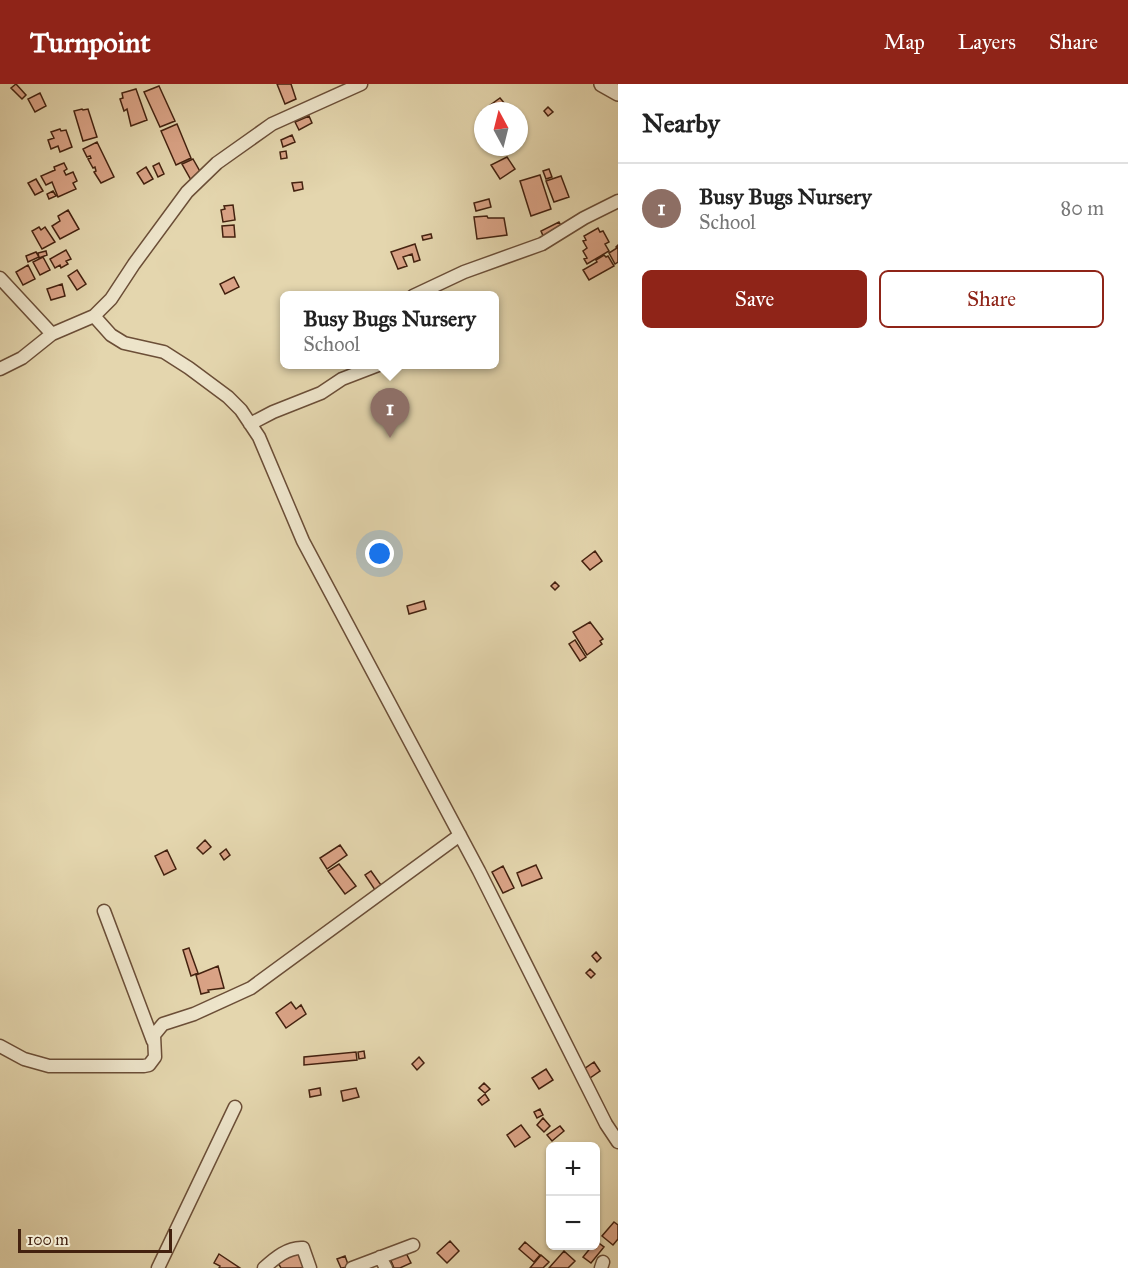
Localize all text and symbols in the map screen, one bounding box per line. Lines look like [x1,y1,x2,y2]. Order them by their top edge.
text: Turnpoint [30,25,150,60]
text: Map [884,29,925,55]
text: Layers [958,29,1016,55]
text: Share [1049,29,1098,55]
north arrow [474,102,528,156]
text: Nearby [642,107,720,139]
text: Busy Bugs Nursery [699,183,872,210]
text: 1 [658,196,665,220]
text: 80 m [1061,196,1104,220]
text: School [699,210,756,234]
button: Save [642,270,867,328]
button: Share [879,270,1104,328]
popup [280,291,499,369]
text: Busy Bugs Nursery [303,305,476,332]
text: School [303,332,360,356]
pin: 1 [370,388,410,438]
your location [365,539,394,568]
map controls [546,1142,600,1250]
button: + [546,1142,600,1196]
button: − [546,1196,600,1250]
scale bar [18,1226,172,1254]
text: 100 m [27,1230,69,1249]

